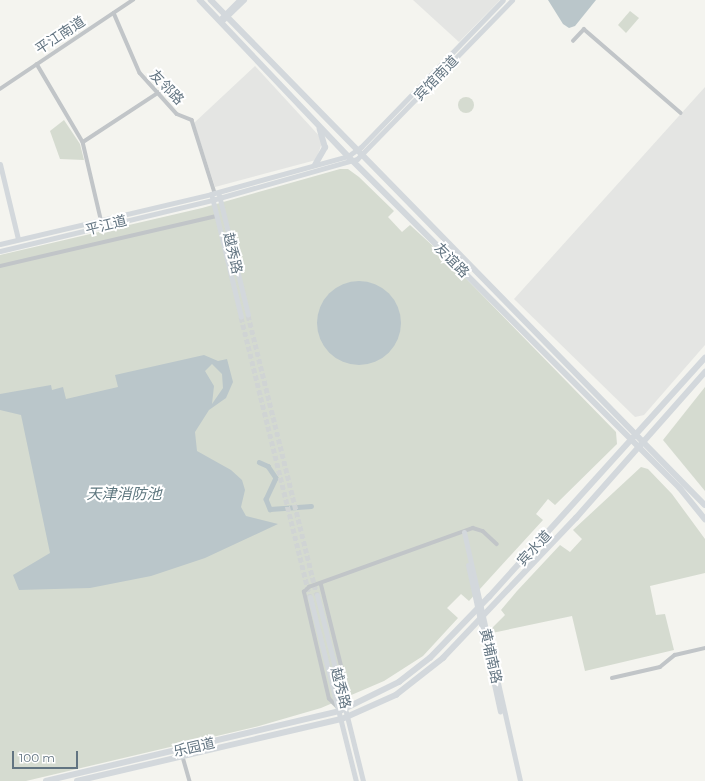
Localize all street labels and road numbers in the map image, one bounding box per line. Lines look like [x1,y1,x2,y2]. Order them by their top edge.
street label: 平江南道 [32,13,88,57]
street label: 宾馆南道 [411,52,461,104]
street label: 友邻路 [146,66,188,108]
street label: 平江道 [84,212,128,238]
street label: 越秀路 [220,231,246,275]
street label: 友谊路 [431,239,473,281]
street label: 宾水道 [514,527,554,569]
street label: 黄埔南路 [477,627,505,685]
street label: 越秀路 [328,666,354,710]
street label: 乐园道 [172,734,216,760]

